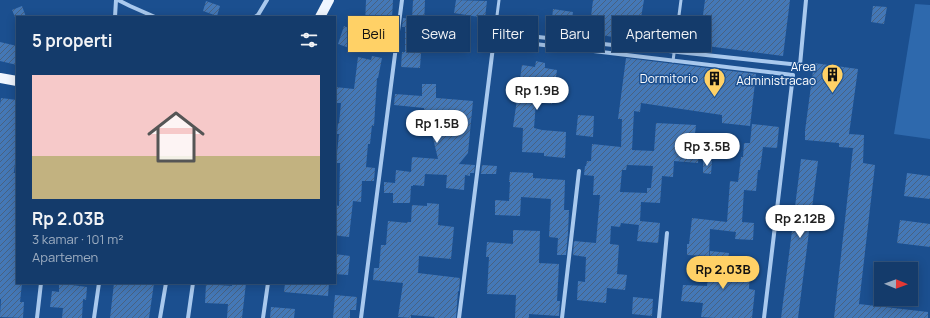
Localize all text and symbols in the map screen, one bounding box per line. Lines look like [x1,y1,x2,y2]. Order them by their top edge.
chip: Beli [348,16,399,52]
chip: Sewa [407,16,470,52]
chip: Filter [478,16,538,52]
chip: Baru [546,16,604,52]
chip: Apartemen [612,16,711,52]
text: 5 properti [32,29,113,52]
icon: filters [298,29,320,51]
place label: Area Administracao [736,58,816,89]
building icon: Area Administracao [819,61,845,94]
building icon: Dormitorio [701,66,727,99]
place label: Dormitorio [640,70,698,87]
pin: Rp 1.9B [500,77,574,111]
text: Rp 1.9B [515,81,559,99]
icon: home [140,101,212,173]
pin: Rp 1.5B [400,110,474,144]
text: Rp 1.5B [415,114,459,132]
pin: Rp 3.5B [670,133,744,167]
text: Rp 3.5B [684,137,730,155]
pin: Rp 2.12B [759,205,841,239]
text: Rp 2.03B [32,207,104,230]
text: Rp 2.12B [775,209,825,227]
text: 3 kamar · 101 m² [32,230,123,248]
text: Apartemen [32,248,98,266]
pin: Rp 2.03B [682,256,764,290]
text: Rp 2.03B [695,260,751,278]
north arrow [874,262,918,306]
map controls [874,262,918,306]

